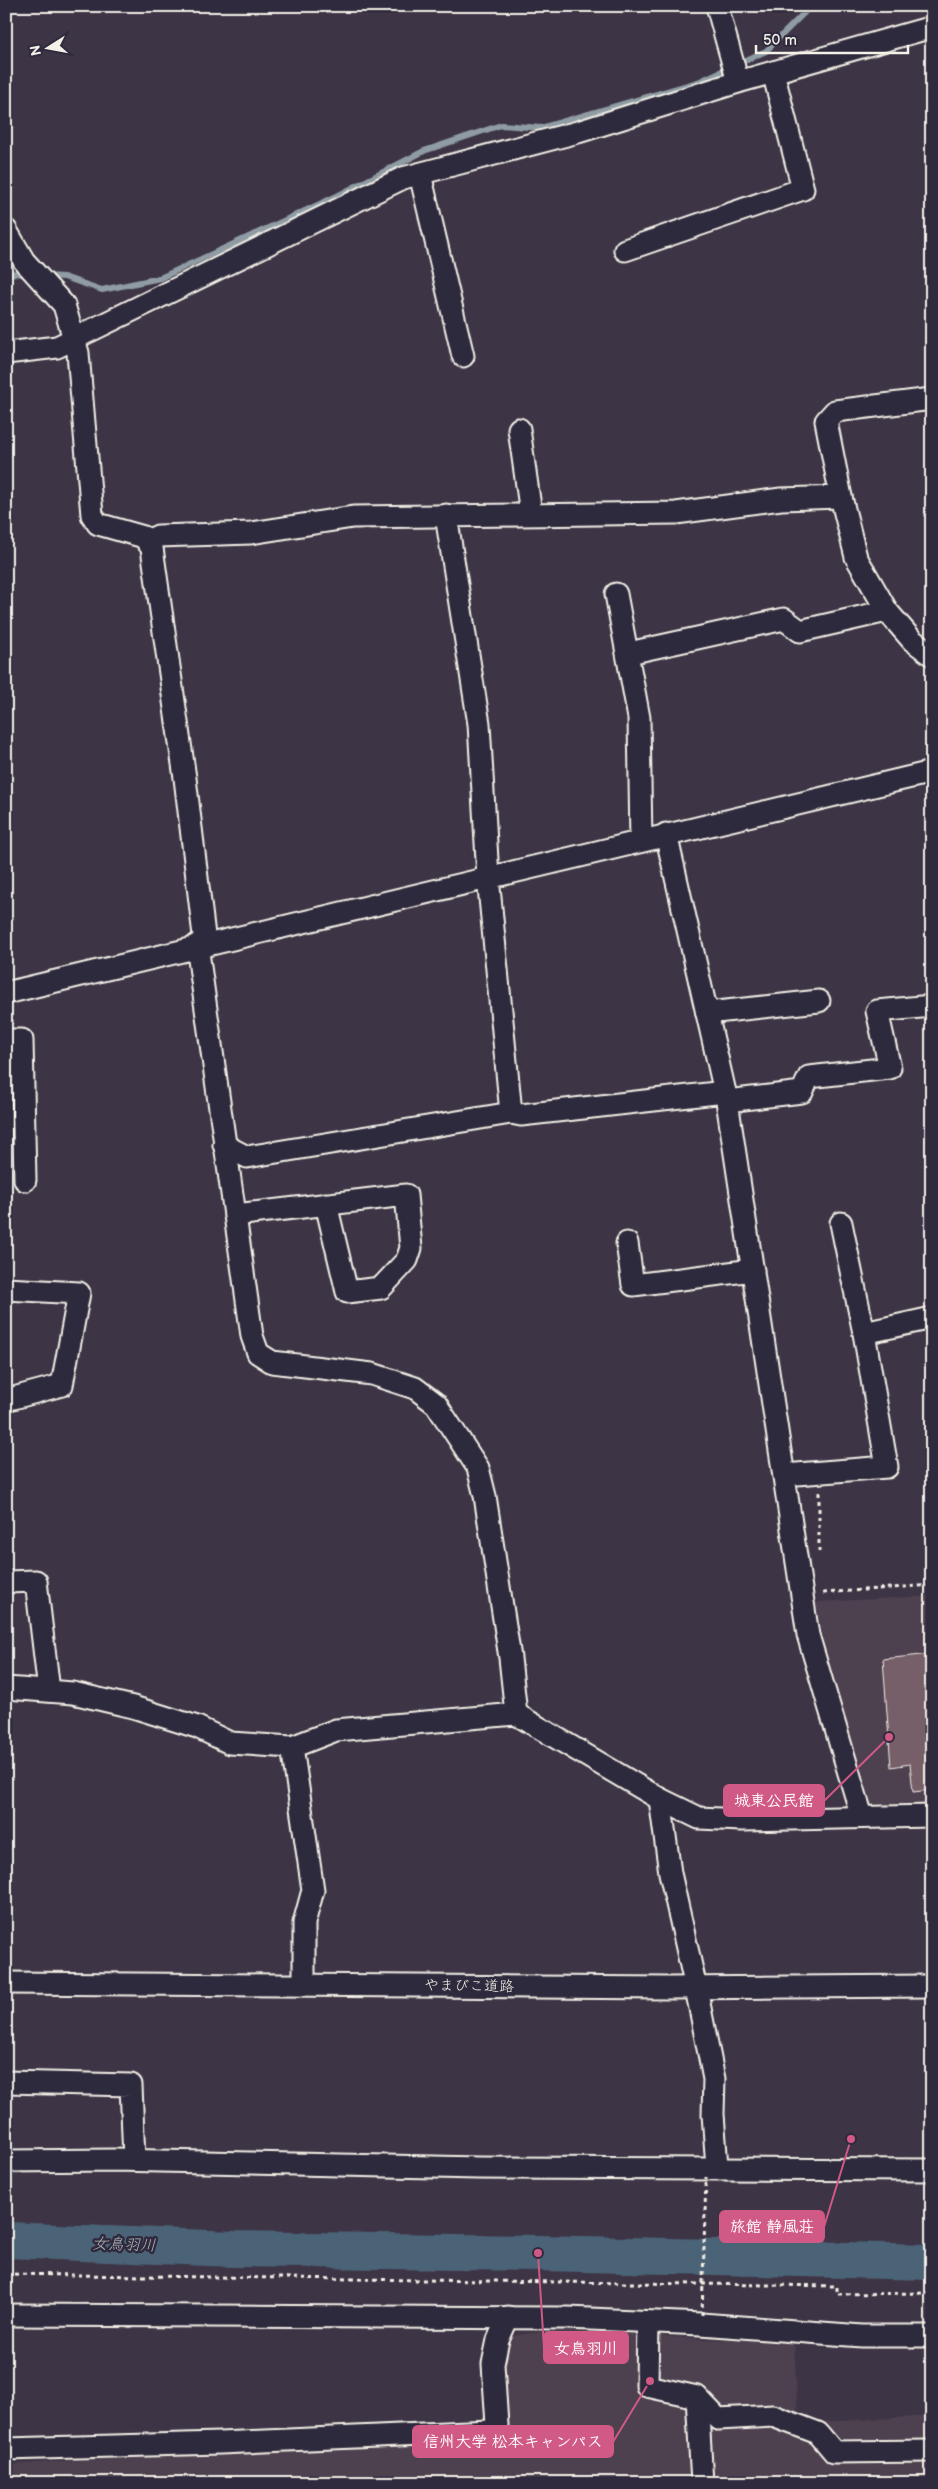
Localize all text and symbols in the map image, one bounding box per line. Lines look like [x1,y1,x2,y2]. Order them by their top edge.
north arrow [22,22,72,72]
scale bar [756,22,908,54]
text: 50 m [763,31,797,50]
text: N [26,44,45,57]
callout: 城東公民館 [724,1785,824,1816]
text: 城東公民館 [734,1792,814,1811]
street label: やまびこ道路 [424,1976,514,1996]
callout: 旅館 静風荘 [720,2211,824,2242]
text: 旅館 静風荘 [730,2218,814,2237]
water label: 女鳥羽川 [92,2234,156,2256]
callout: 女鳥羽川 [544,2332,628,2363]
text: 女鳥羽川 [554,2340,618,2359]
callout: 信州大学 松本キャンパス [413,2426,613,2457]
text: 信州大学 松本キャンパス [423,2433,603,2452]

